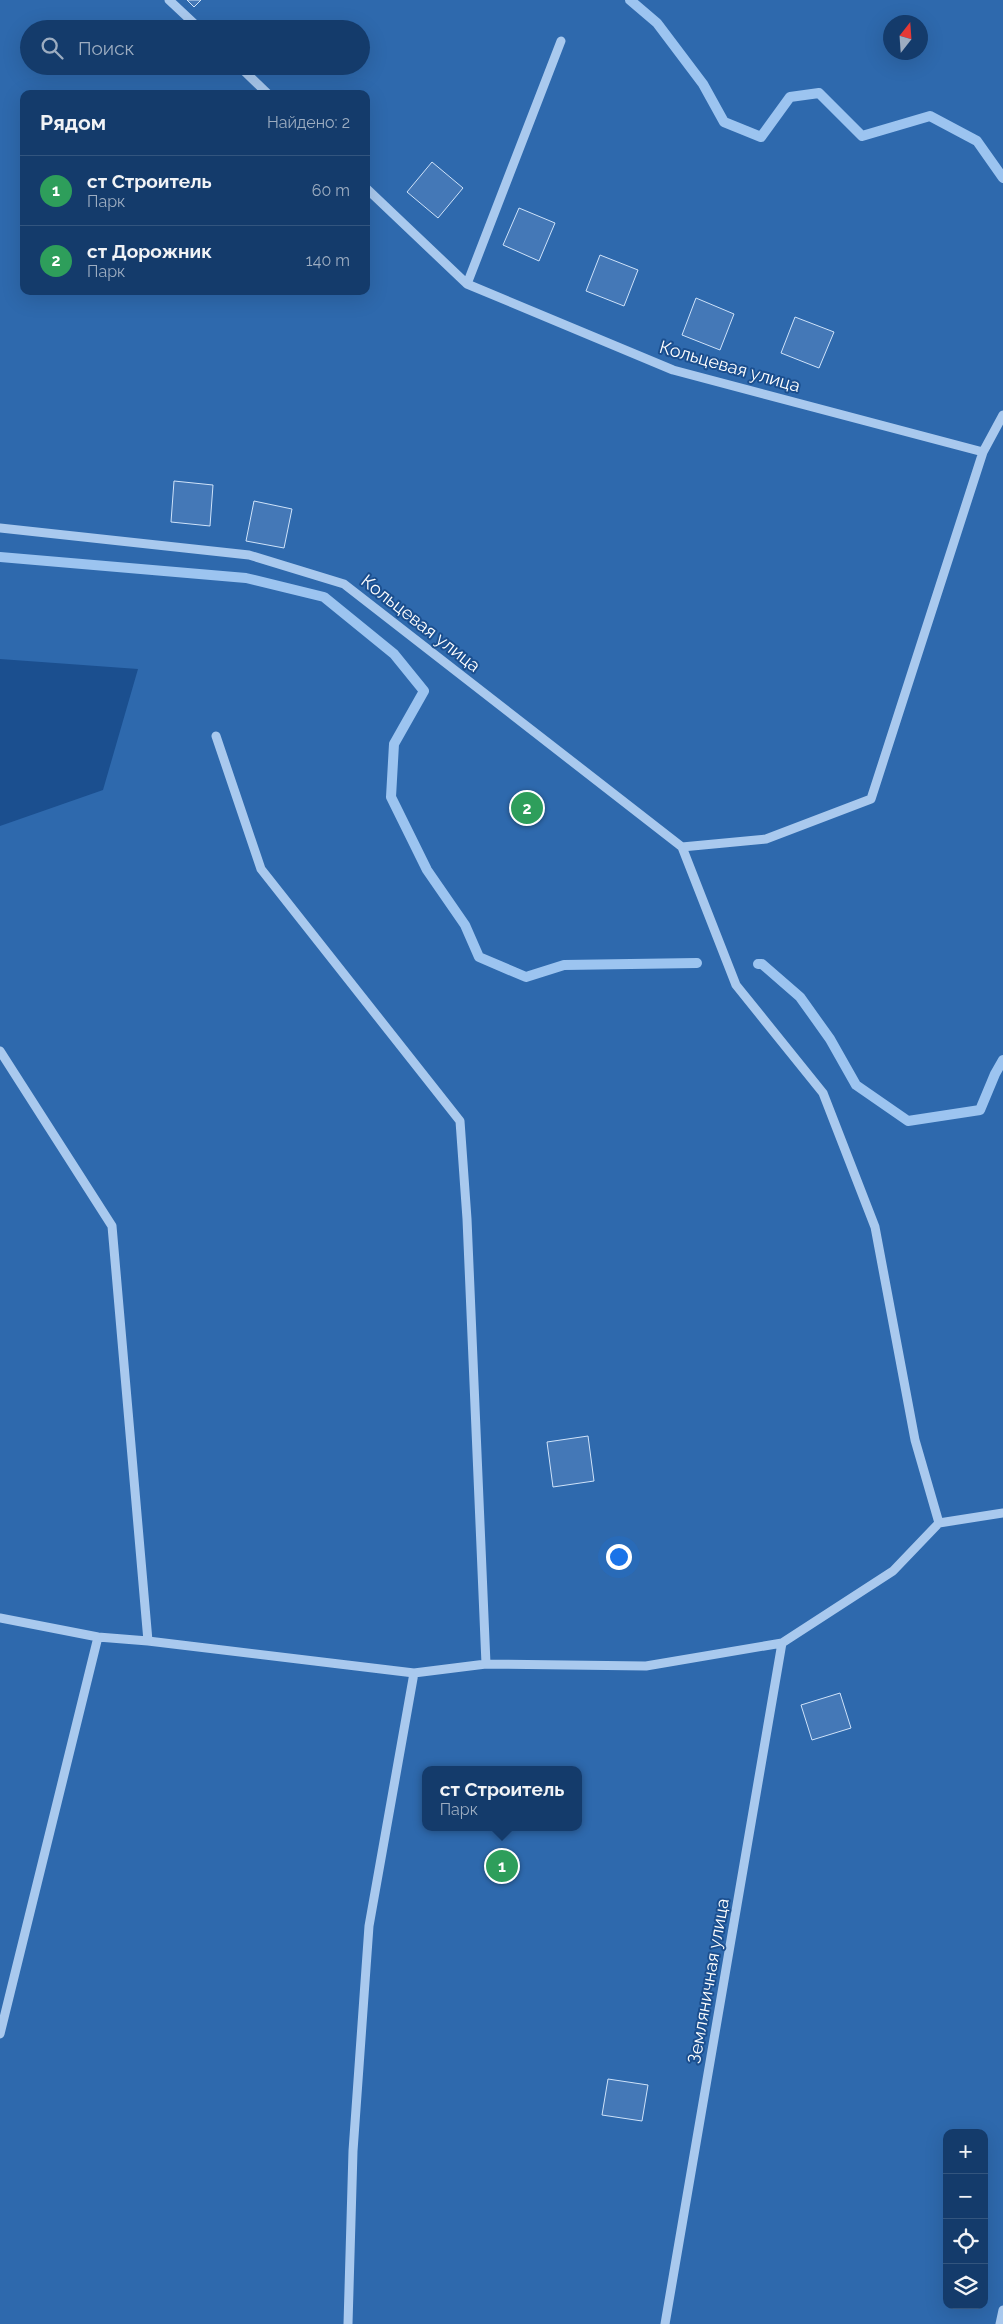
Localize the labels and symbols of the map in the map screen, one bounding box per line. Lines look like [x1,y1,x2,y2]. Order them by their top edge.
north arrow [883,15,928,60]
street label: Кольцевая улица [657,336,803,396]
street label: Кольцевая улица [357,570,485,676]
pin: 2 [511,789,543,827]
your location [606,1544,632,1570]
pin: 1 [486,1847,518,1885]
street label: Земляничная улица [683,1897,733,2065]

